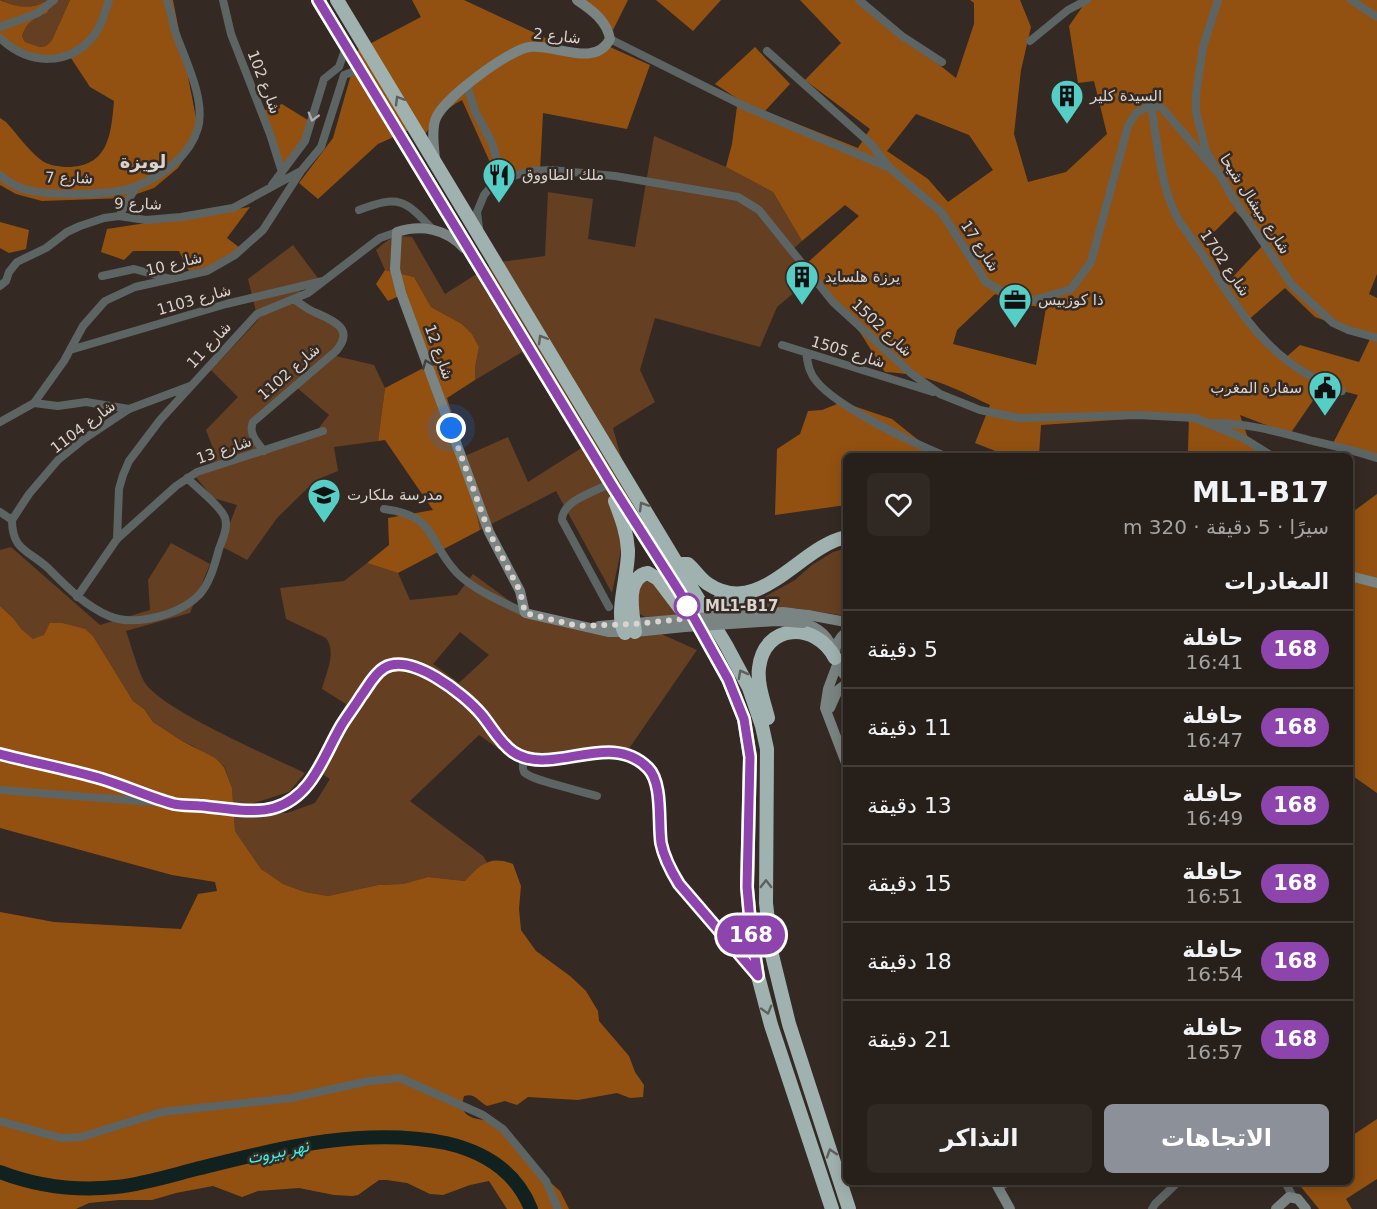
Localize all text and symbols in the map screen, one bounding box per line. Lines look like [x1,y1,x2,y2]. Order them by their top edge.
street label: شارع 2 [532,25,582,47]
street label: شارع 102 [244,48,284,116]
building icon: السيدة كلير [1049,78,1085,125]
place label: السيدة كلير [1089,87,1162,105]
one-way arrow [394,96,406,106]
one-way arrow [308,111,320,122]
district label: لويزة [120,151,166,173]
street label: شارع ميشال شيحا [1216,151,1294,257]
restaurant icon: ملك الطاووق [481,157,517,204]
place label: ملك الطاووق [522,166,604,184]
street label: شارع 7 [45,169,93,187]
street label: شارع 9 [114,195,162,213]
street label: شارع 17 [957,217,1003,275]
street label: شارع 1702 [1196,226,1254,300]
street label: شارع 10 [144,248,204,280]
building icon: يرزة هلسايد [784,259,820,306]
place label: يرزة هلسايد [825,268,900,286]
street label: شارع 1103 [155,281,233,319]
office icon: ذا كوزبيس [997,282,1033,329]
place label: ذا كوزبيس [1038,291,1104,309]
street label: شارع 1502 [848,295,916,361]
street label: شارع 11 [183,318,235,372]
street label: شارع 12 [421,322,457,382]
street label: شارع 1505 [809,332,887,372]
one-way arrow [538,335,550,345]
street label: شارع 1102 [254,340,324,404]
one-way arrow [421,359,434,370]
public building icon: سفارة المغرب [1307,370,1343,417]
place label: سفارة المغرب [1210,379,1302,397]
street label: شارع 1104 [47,397,119,457]
your location [436,413,466,443]
street label: شارع 13 [194,432,254,468]
button: heart [867,473,930,536]
text: ML1-B17 [1192,476,1329,509]
school or university icon: مدرسة ملكارت [306,477,342,524]
place label: مدرسة ملكارت [347,486,443,504]
one-way arrow [639,502,651,512]
text: سيرًا · 5 دقيقة · 320 m [1123,515,1329,539]
text: المغادرات [1224,569,1329,594]
marker: ML1-B17 [674,593,700,619]
place label: ML1-B17 [705,597,778,615]
text: حافلة [1182,625,1243,650]
text: 5 دقيقة [867,637,938,662]
text: 168 [1273,637,1317,661]
text: 16:41 [1186,650,1243,674]
one-way arrow [738,670,749,681]
text: حافلة [1182,703,1243,728]
text: 11 دقيقة [867,715,952,740]
text: 168 [1273,715,1317,739]
text: 16:47 [1186,728,1243,752]
text: حافلة [1182,781,1243,806]
text: 13 دقيقة [867,793,952,818]
text: 168 [1273,793,1317,817]
text: 16:49 [1186,806,1243,830]
text: حافلة [1182,859,1243,884]
text: 15 دقيقة [867,871,952,896]
text: 168 [1273,871,1317,895]
one-way arrow [760,879,772,888]
text: 16:51 [1186,884,1243,908]
line badge: 168 [716,916,786,954]
text: 168 [729,923,773,947]
text: حافلة [1182,937,1243,962]
text: 18 دقيقة [867,949,952,974]
text: 168 [1273,949,1317,973]
text: 16:54 [1186,962,1243,986]
one-way arrow [759,1005,772,1015]
text: حافلة [1182,1015,1243,1040]
text: 21 دقيقة [867,1027,952,1052]
text: 168 [1273,1027,1317,1051]
text: 16:57 [1186,1040,1243,1064]
button: التذاكر [867,1104,1092,1173]
button: الاتجاهات [1104,1104,1329,1173]
water label: نهر بيروت [246,1136,312,1169]
one-way arrow [826,1148,839,1159]

